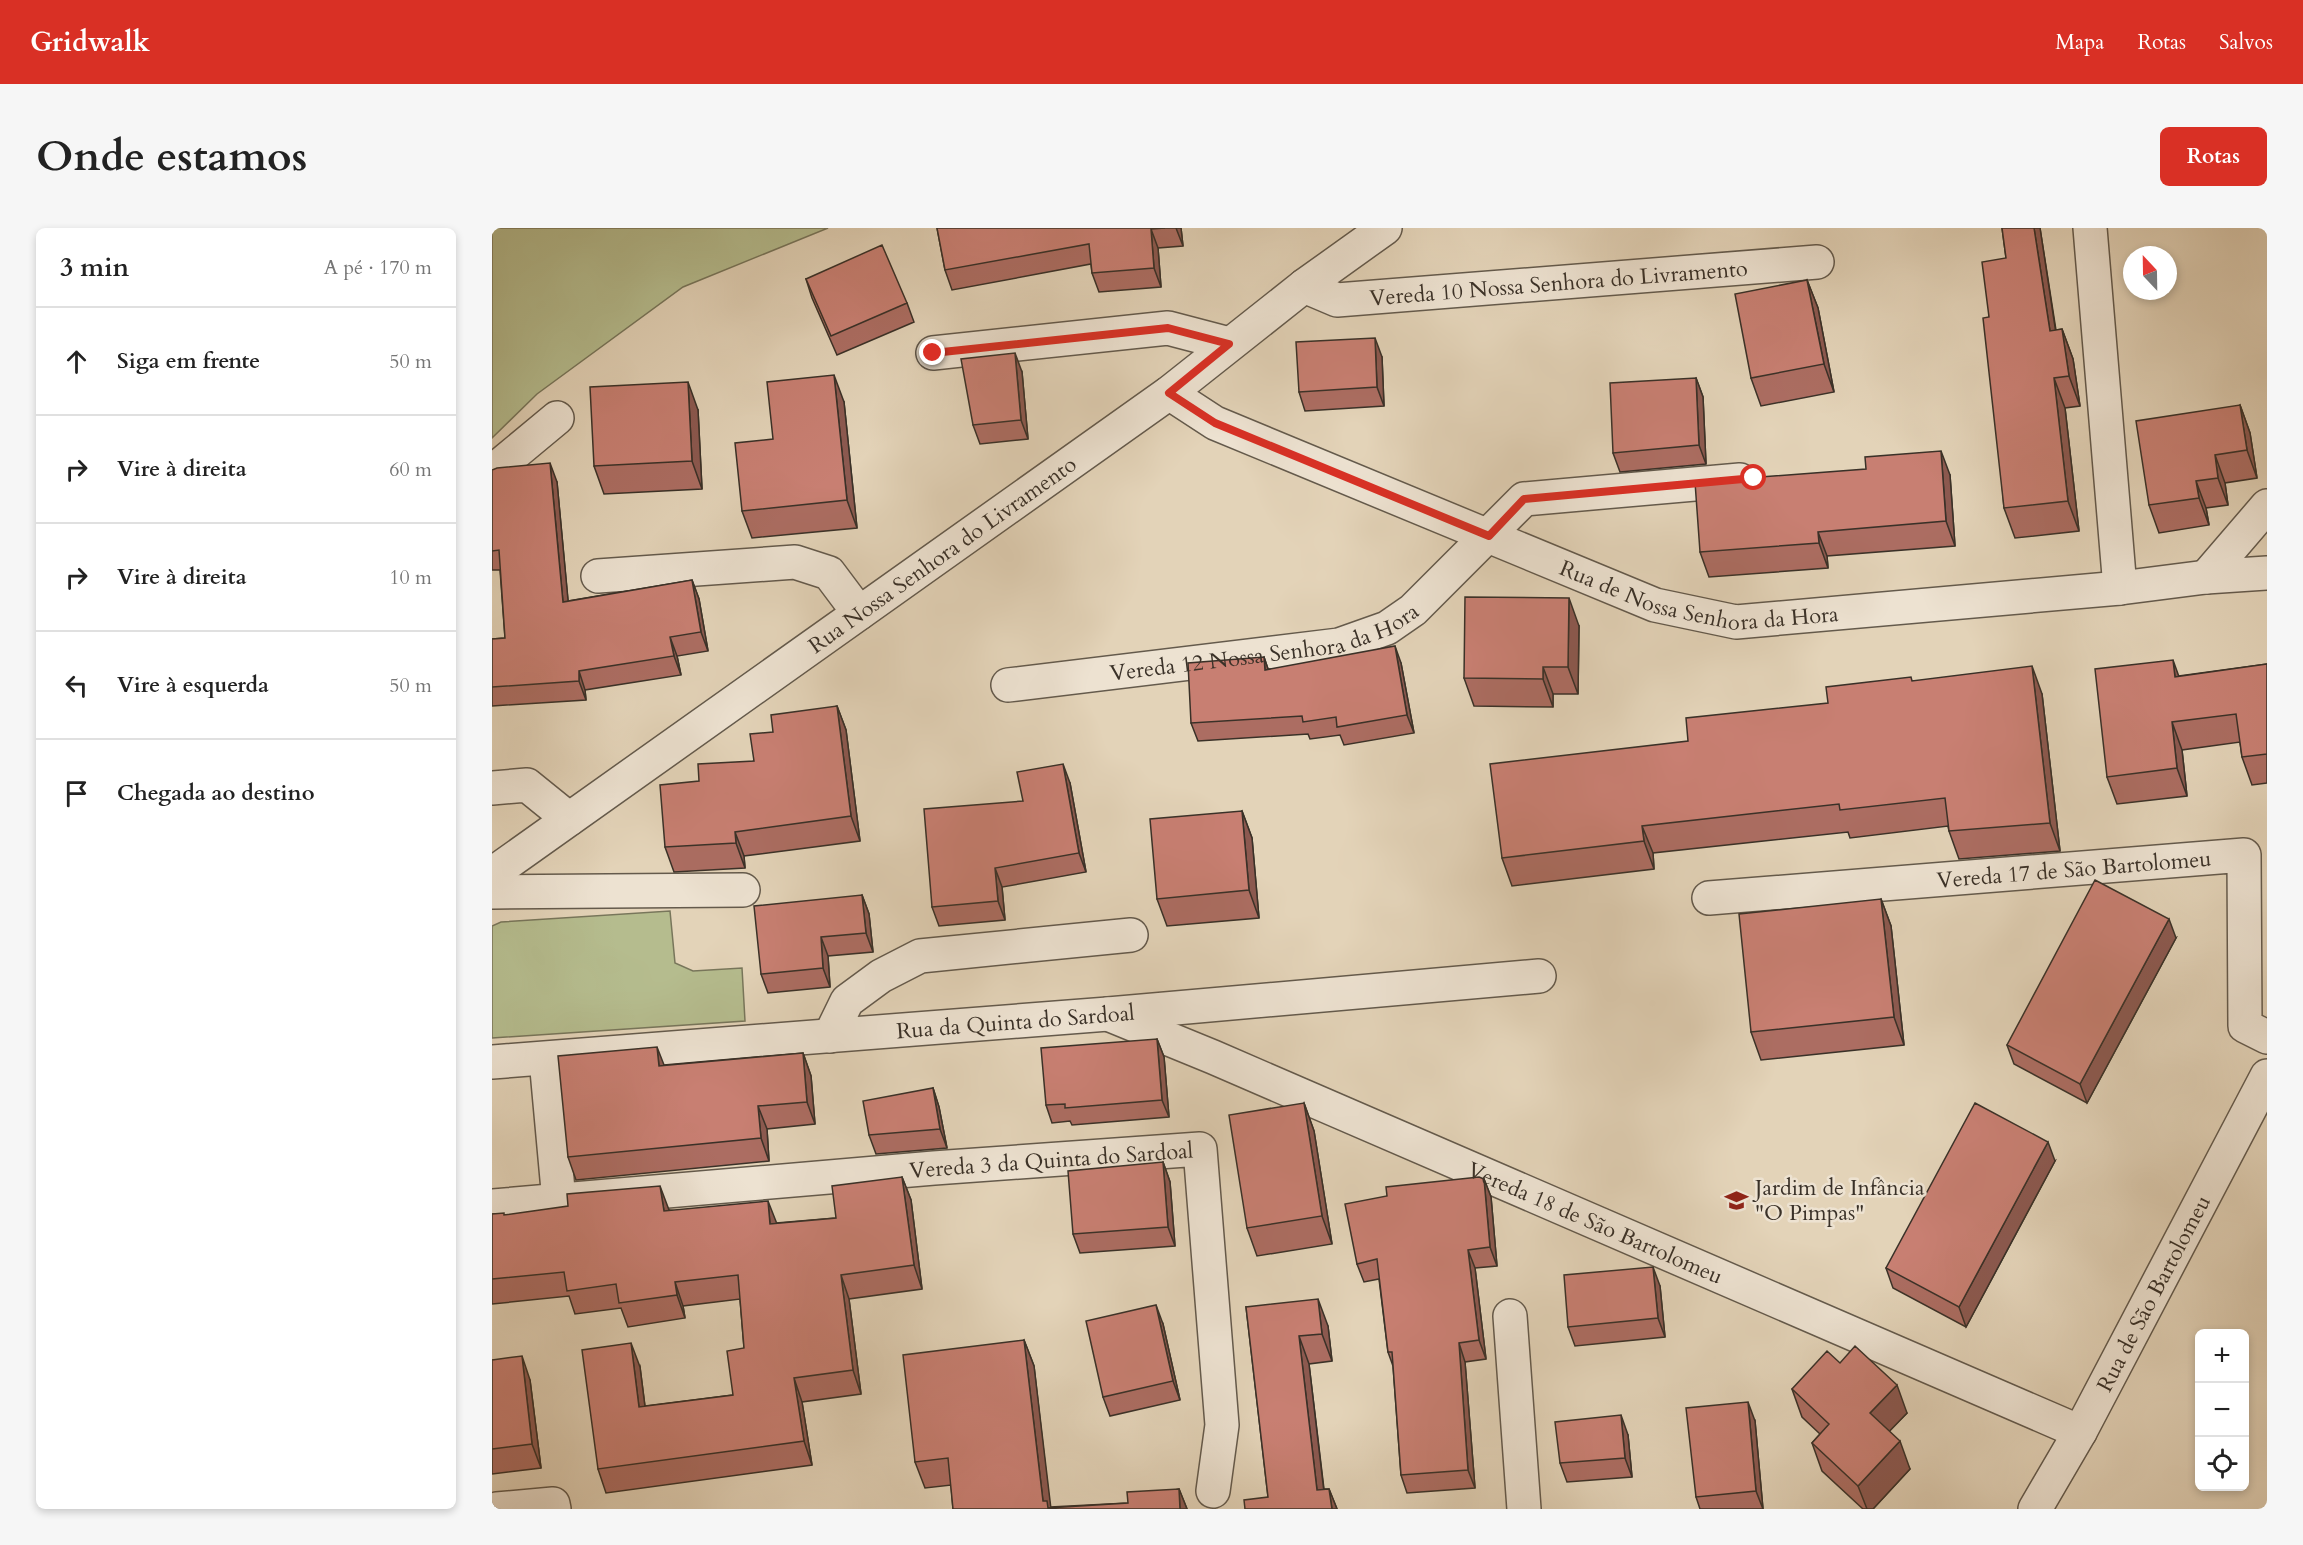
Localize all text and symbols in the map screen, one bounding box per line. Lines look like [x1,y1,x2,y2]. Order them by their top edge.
text: Gridwalk [30,23,150,61]
text: Mapa [2055,28,2104,57]
text: Rotas [2137,28,2186,57]
text: Salvos [2219,28,2273,57]
button: Rotas [2160,127,2267,186]
text: Onde estamos [36,128,307,185]
north arrow [2123,246,2177,300]
text: 3 min [60,250,129,285]
text: A pé · 170 m [324,254,432,281]
street label: Vereda 10 Nossa Senhora do Livramento [1368,254,1749,313]
route end [919,339,945,365]
icon: ahead [60,345,93,378]
text: Siga em frente [117,346,260,376]
text: 50 m [389,348,432,375]
street label: Rua Nossa Senhora do Livramento [802,449,1083,661]
icon: right [60,453,93,486]
text: Vire à direita [117,454,247,484]
text: 60 m [389,456,432,483]
route start [1740,464,1766,490]
street label: Rua de Nossa Senhora da Hora [1555,553,1840,639]
icon: right [60,561,93,594]
text: Vire à direita [117,562,247,592]
text: 10 m [389,564,432,591]
street label: Vereda 12 Nossa Senhora da Hora [1108,596,1425,689]
icon: left [60,669,93,702]
text: Vire à esquerda [117,670,269,700]
text: 50 m [389,672,432,699]
icon: arrive [60,777,93,810]
text: Chegada ao destino [117,778,315,808]
street label: Vereda 17 de São Bartolomeu [1935,844,2212,896]
street label: Rua da Quinta do Sardoal [895,998,1136,1046]
street label: Vereda 3 da Quinta do Sardoal [908,1136,1195,1186]
street label: Vereda 18 de São Bartolomeu [1463,1155,1727,1292]
place label: Jardim de Infância "O Pimpas" [1752,1173,1925,1228]
school or university icon: Jardim de Infância "O Pimpas" [1724,1187,1750,1213]
street label: Rua de São Bartolomeu [2090,1190,2218,1397]
map controls [2195,1329,2249,1491]
button: + [2195,1329,2249,1383]
button: − [2195,1383,2249,1437]
button: locate [2195,1437,2249,1491]

